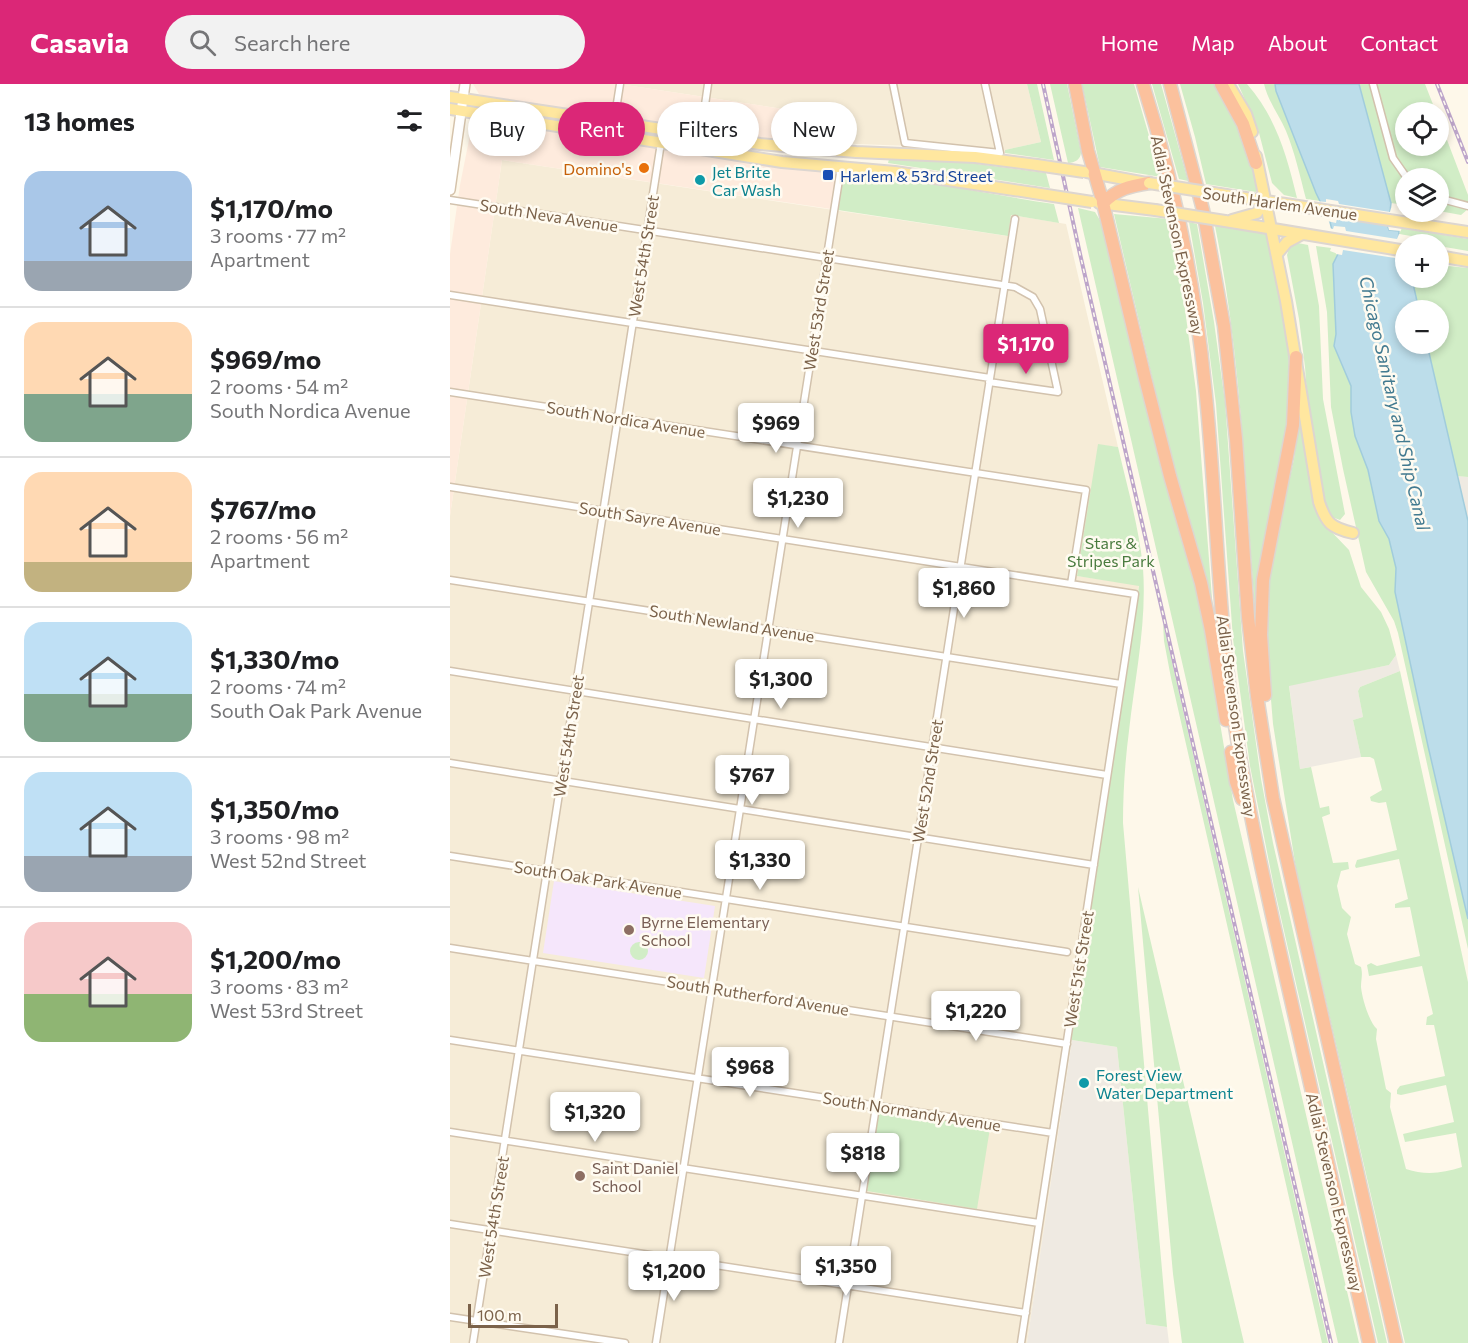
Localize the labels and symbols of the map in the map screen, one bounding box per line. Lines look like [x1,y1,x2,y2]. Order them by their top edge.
street label: Adlai Stevenson Expressway [1148,133,1208,337]
place label: Domino's [563,159,632,178]
marker: Domino's [637,161,651,175]
place label: Jet Brite Car Wash [712,162,781,199]
place label: Harlem & 53rd Street [840,166,993,185]
marker: Harlem & 53rd Street [821,168,835,182]
marker: Jet Brite Car Wash [693,173,707,187]
street label: South Harlem Avenue [1201,183,1359,223]
street label: West 54th Street [624,193,662,318]
street label: South Neva Avenue [478,195,620,235]
street label: West 53rd Street [799,248,837,372]
water label: Chicago Sanitary and Ship Canal [1355,274,1435,533]
pin: $1,170 [977,324,1075,375]
street label: South Nordica Avenue [545,397,707,441]
pin: $969 [740,403,812,454]
pin: $1,230 [749,478,847,529]
street label: South Sayre Avenue [578,497,722,539]
park label: Stars & Stripes Park [1067,533,1155,570]
pin: $1,860 [915,568,1013,619]
street label: South Newland Avenue [648,601,816,645]
street label: Adlai Stevenson Expressway [1213,614,1261,818]
pin: $1,300 [732,659,830,710]
street label: West 54th Street [549,673,587,798]
street label: West 52nd Street [908,717,946,844]
pin: $767 [716,755,788,806]
pin: $1,330 [711,840,809,891]
street label: South Oak Park Avenue [513,856,683,902]
street label: West 51st Street [1059,909,1097,1029]
place label: Byrne Elementary School [641,912,770,949]
marker: Byrne Elementary School [622,923,636,937]
street label: South Rutherford Avenue [666,971,850,1019]
pin: $1,220 [927,991,1025,1042]
pin: $968 [714,1047,786,1098]
place label: Forest View Water Department [1096,1065,1234,1102]
marker: Forest View Water Department [1077,1076,1091,1090]
street label: South Normandy Avenue [822,1088,1002,1134]
street label: Adlai Stevenson Expressway [1303,1091,1367,1293]
pin: $1,320 [546,1092,644,1143]
pin: $818 [827,1133,899,1184]
street label: West 54th Street [474,1154,512,1279]
place label: Saint Daniel School [592,1158,679,1195]
marker: Saint Daniel School [573,1169,587,1183]
pin: $1,350 [797,1246,895,1297]
pin: $1,200 [625,1251,723,1302]
scale bar [468,1301,558,1328]

